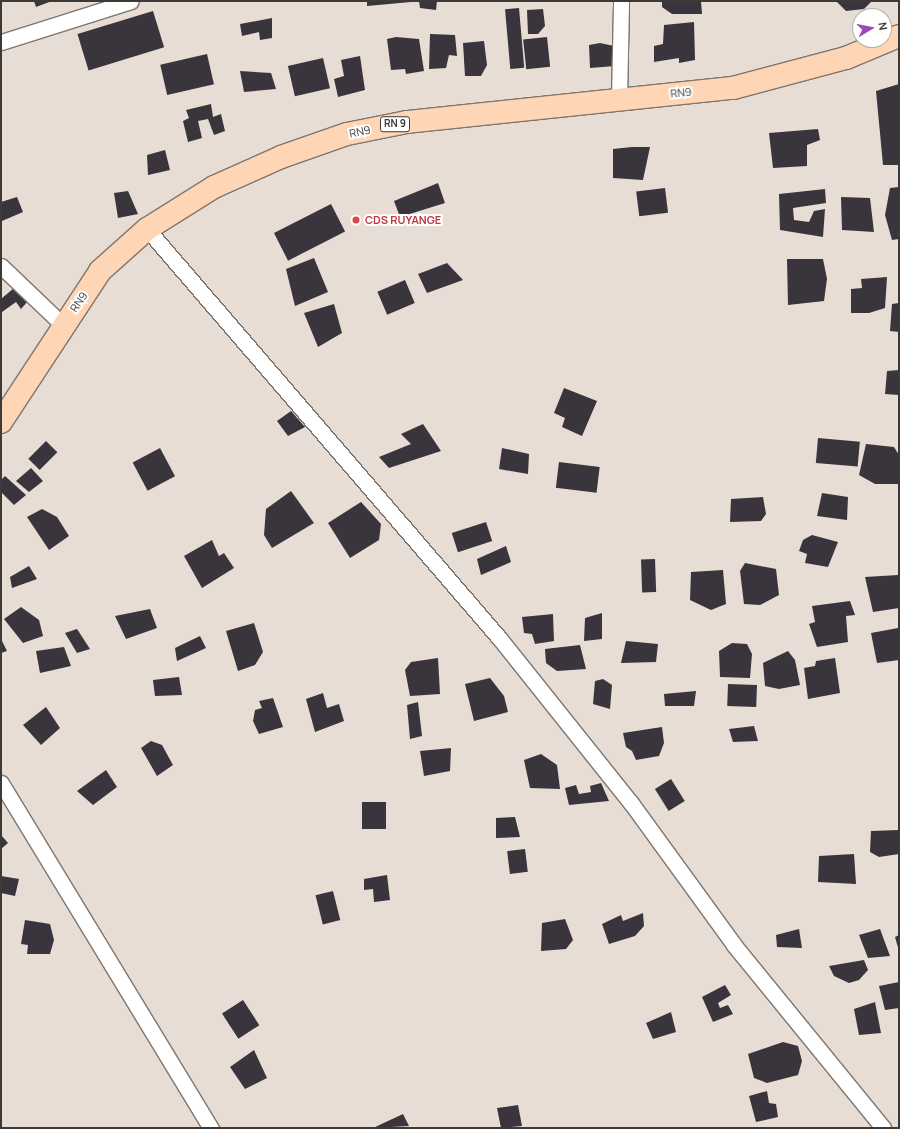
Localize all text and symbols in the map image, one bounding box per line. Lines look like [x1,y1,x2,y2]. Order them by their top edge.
north arrow [852,8,892,48]
text: N [875,21,891,31]
street label: RN9 [670,85,692,101]
road number: RN 9 [380,116,410,132]
street label: RN9 [348,123,372,141]
place label: CDS RUYANGE [365,213,441,227]
marker: CDS RUYANGE [350,214,362,226]
street label: RN9 [68,289,90,315]

